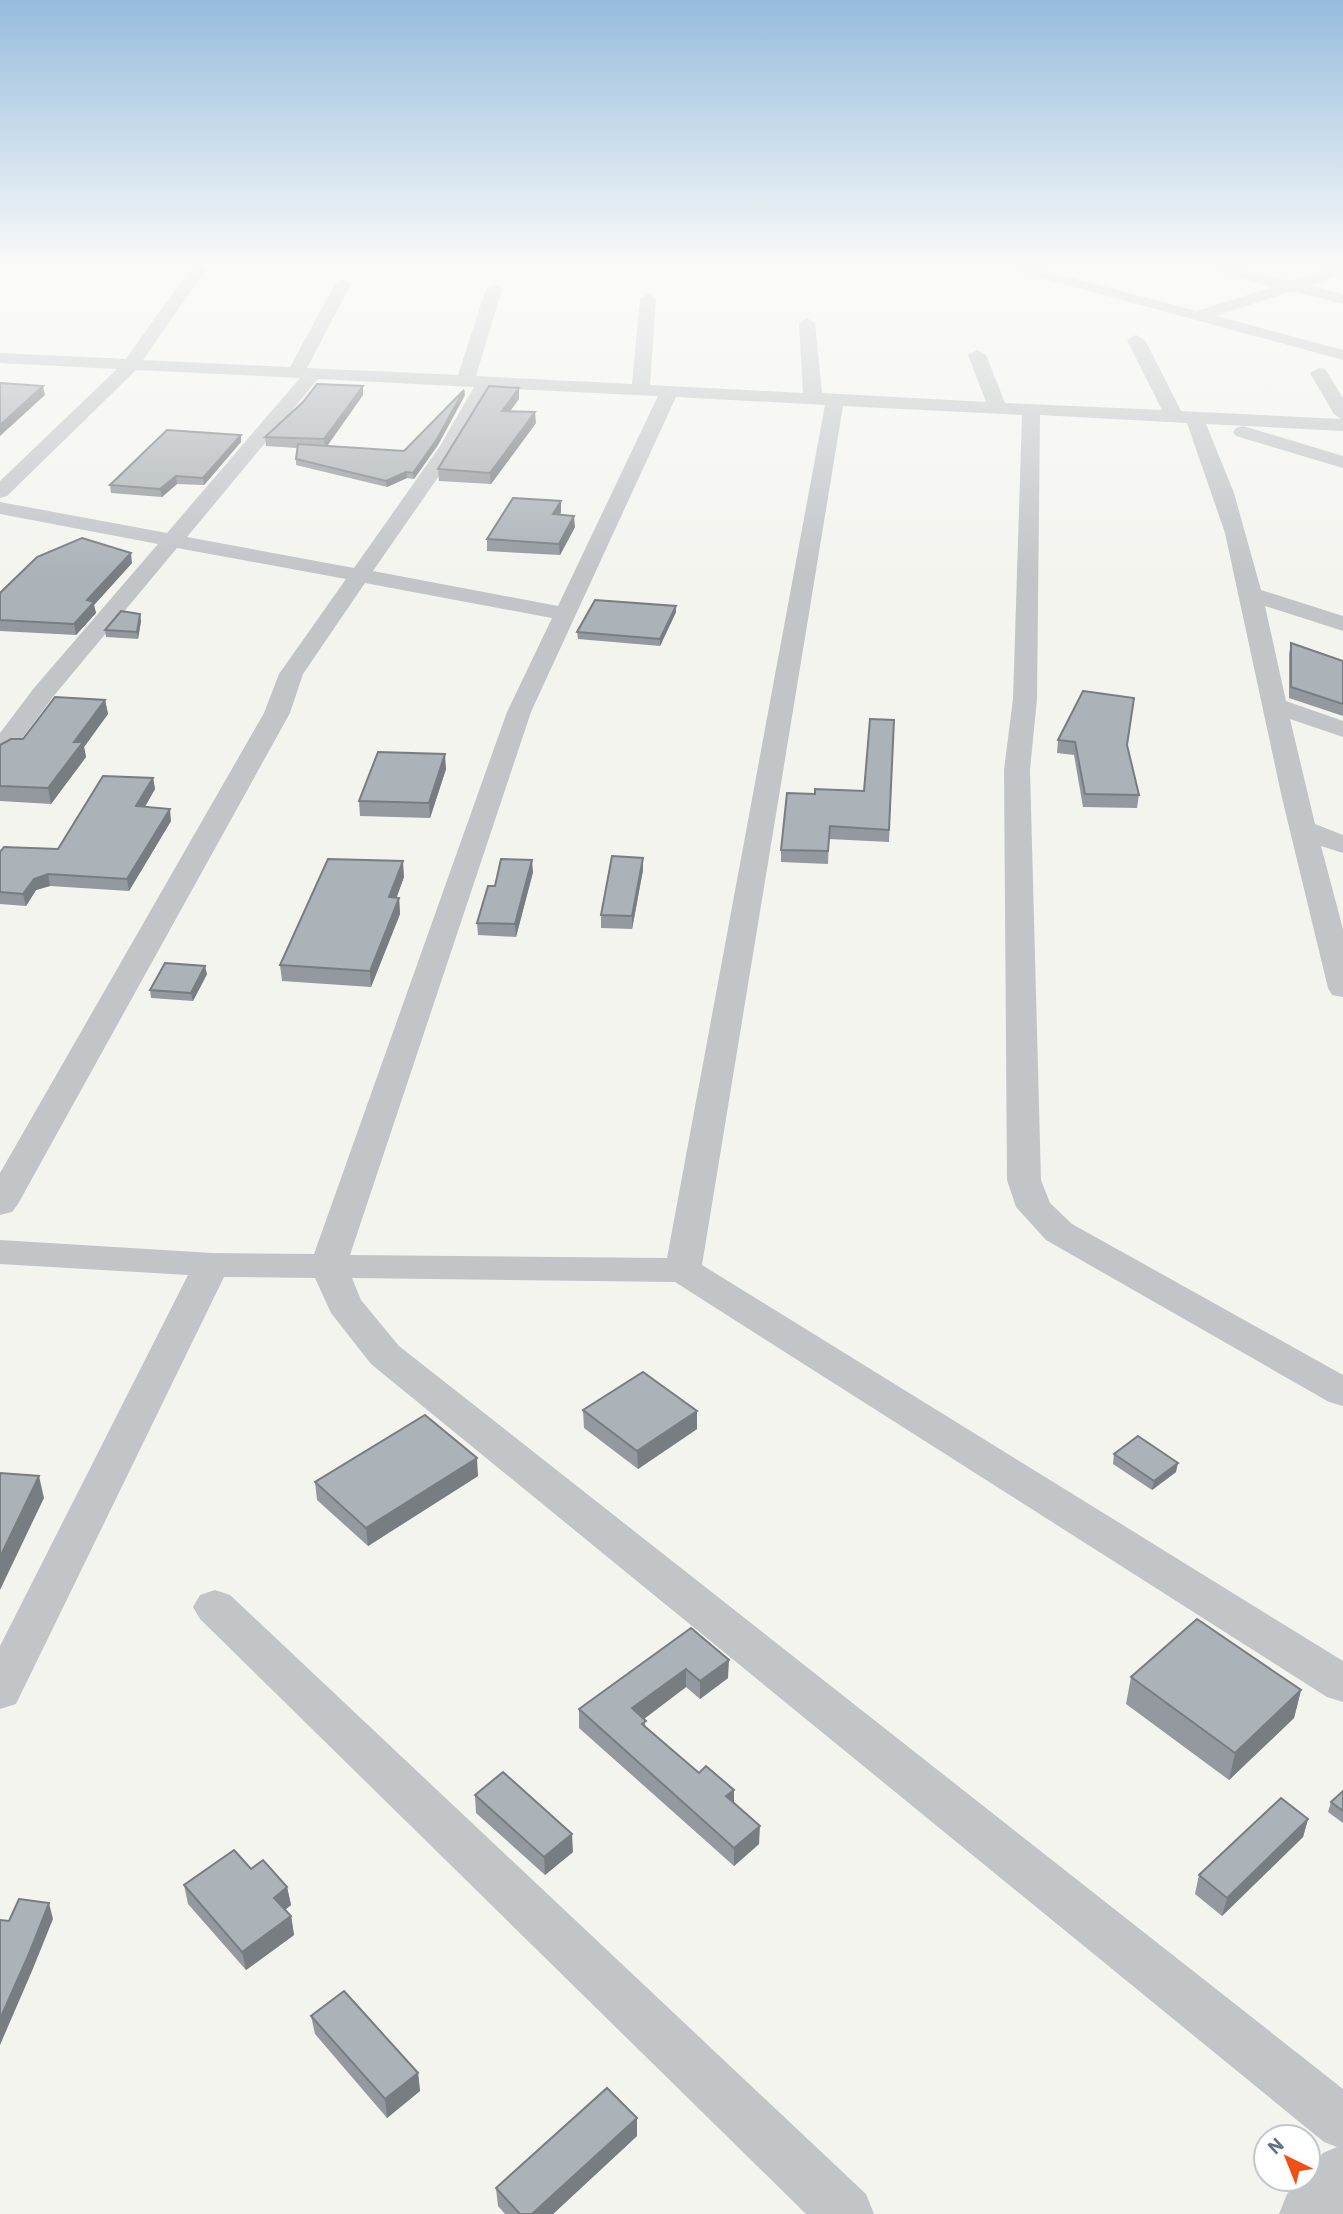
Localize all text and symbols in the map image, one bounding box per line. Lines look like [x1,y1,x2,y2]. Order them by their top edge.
north arrow [1252,2123,1322,2193]
text: N [1262,2132,1289,2159]

